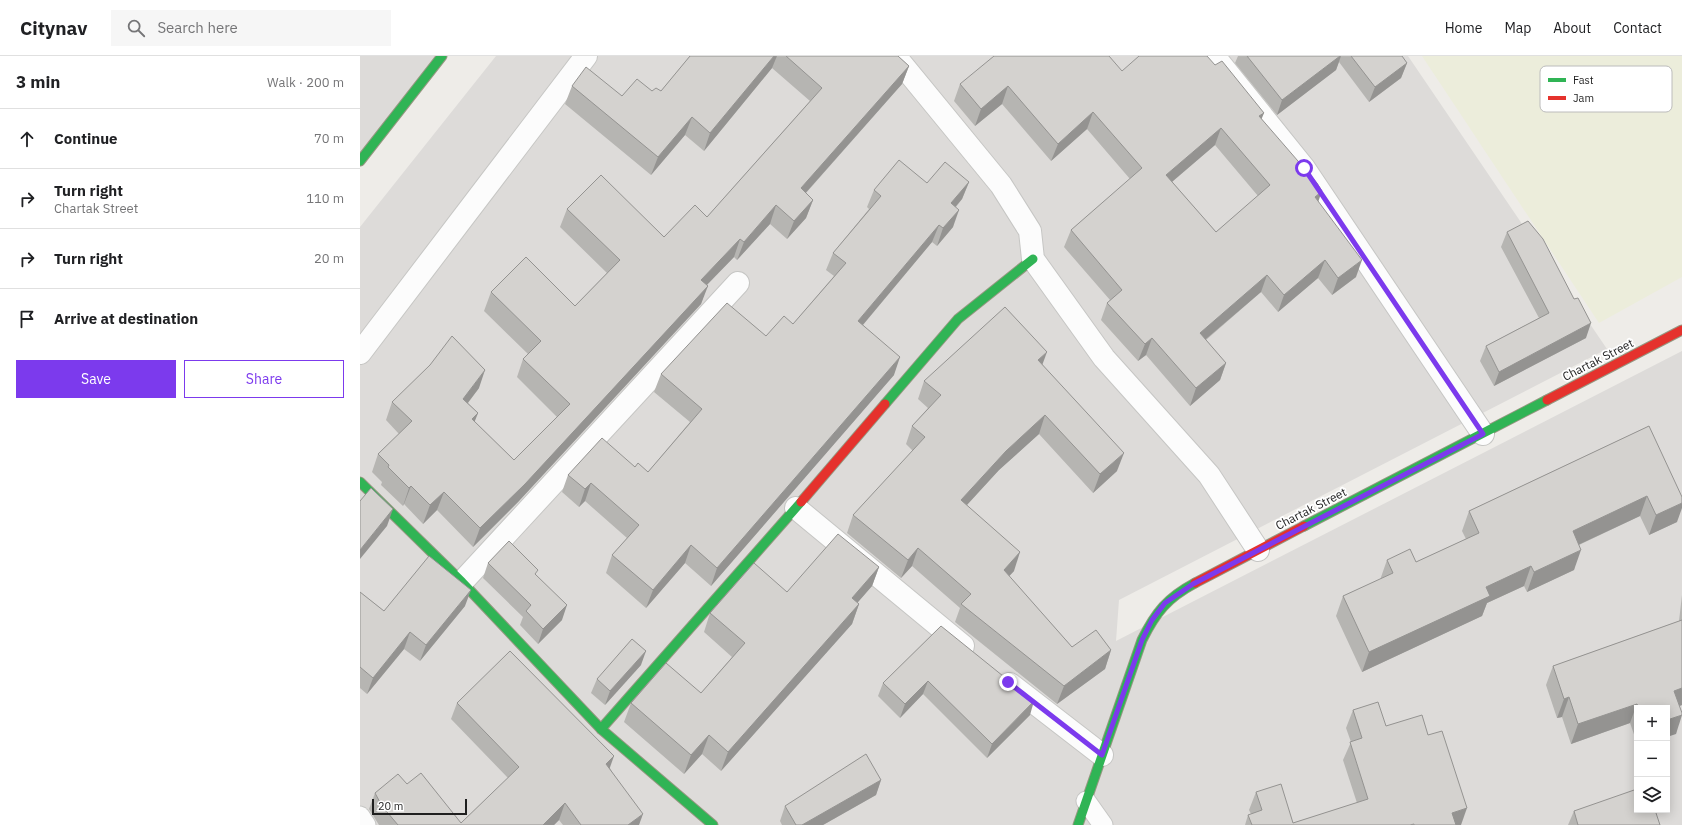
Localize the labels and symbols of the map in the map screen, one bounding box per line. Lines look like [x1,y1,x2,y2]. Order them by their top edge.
legend [1540,66,1672,112]
text: Fast [1573,73,1594,87]
text: Jam [1573,91,1594,105]
route start [1295,159,1313,177]
street label: Chartak Street [1560,335,1636,384]
street label: Chartak Street [1273,484,1349,533]
route end [999,673,1017,691]
scale bar [372,797,467,816]

